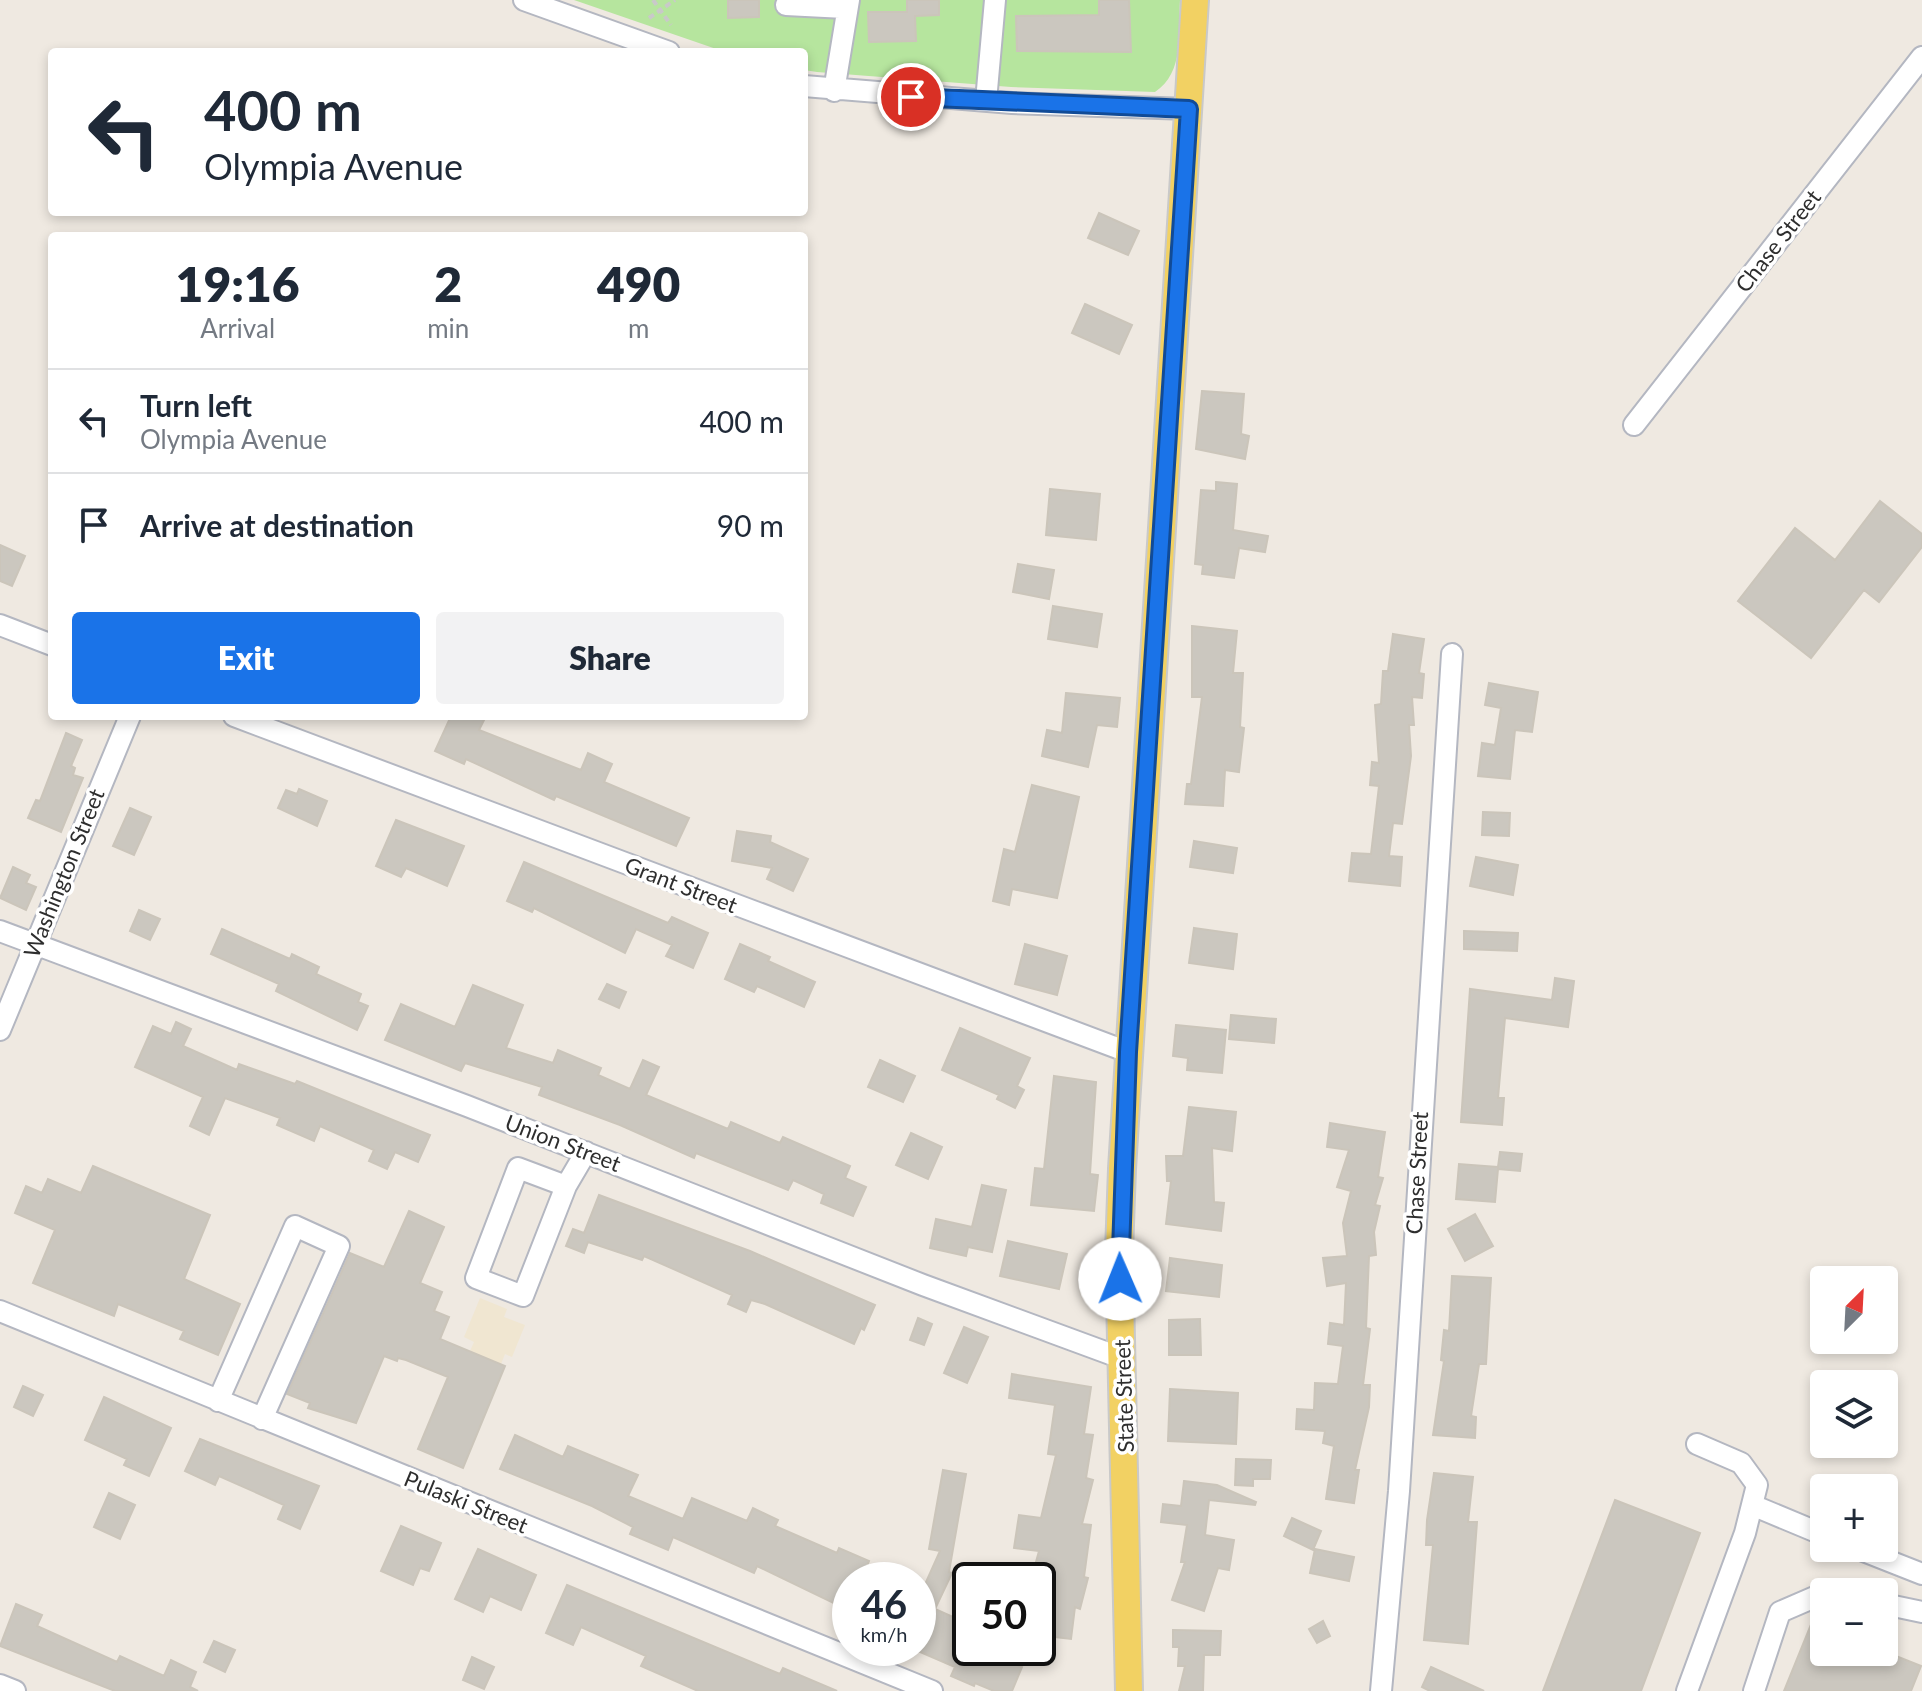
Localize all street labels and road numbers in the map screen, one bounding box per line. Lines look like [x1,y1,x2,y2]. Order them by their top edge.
street label: Chase Street [1729,184,1826,297]
street label: Washington Street [17,784,110,961]
street label: Grant Street [621,851,741,918]
street label: Union Street [502,1108,625,1177]
street label: Chase Street [1400,1111,1433,1235]
street label: State Street [1108,1339,1139,1453]
street label: Pulaski Street [400,1464,532,1539]

